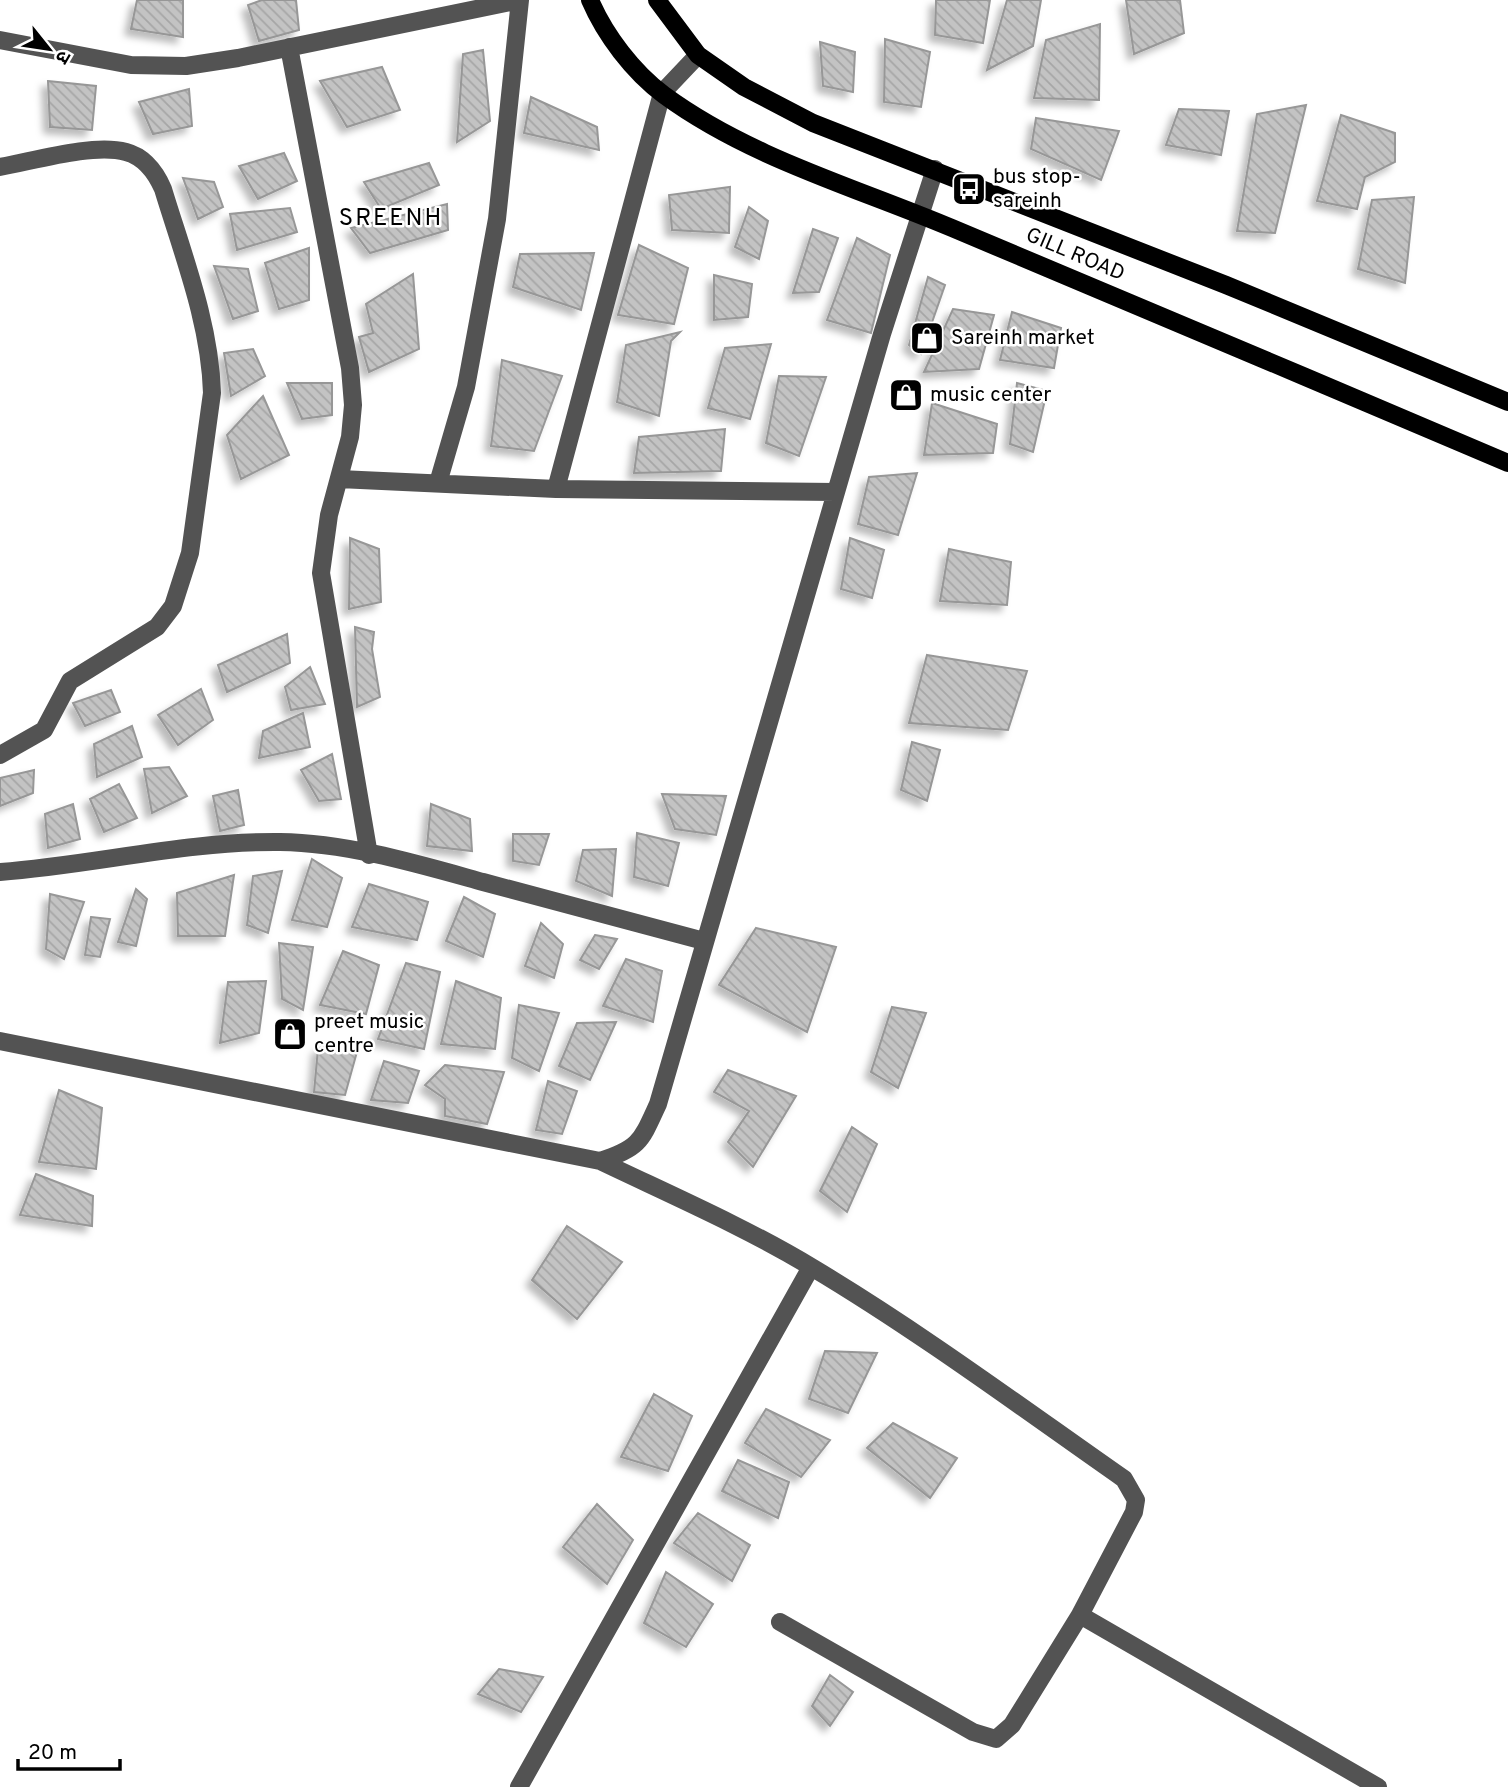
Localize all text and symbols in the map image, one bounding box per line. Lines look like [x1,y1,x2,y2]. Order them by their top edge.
north arrow [14,14,84,84]
text: उ [48,46,75,68]
place label: bus stop- sareinh [993,164,1081,215]
bus stop icon: bus stop- sareinh [950,170,988,208]
district label: SREENH [339,204,443,234]
street label: GILL ROAD [1021,222,1129,288]
shop icon: Sareinh market [908,319,946,357]
place label: Sareinh market [951,325,1095,352]
shop icon: music center [887,376,925,414]
place label: music center [930,382,1051,409]
place label: preet music centre [314,1009,424,1060]
shop icon: preet music centre [271,1015,309,1053]
scale bar [18,1728,119,1772]
text: 20 m [28,1740,77,1767]

